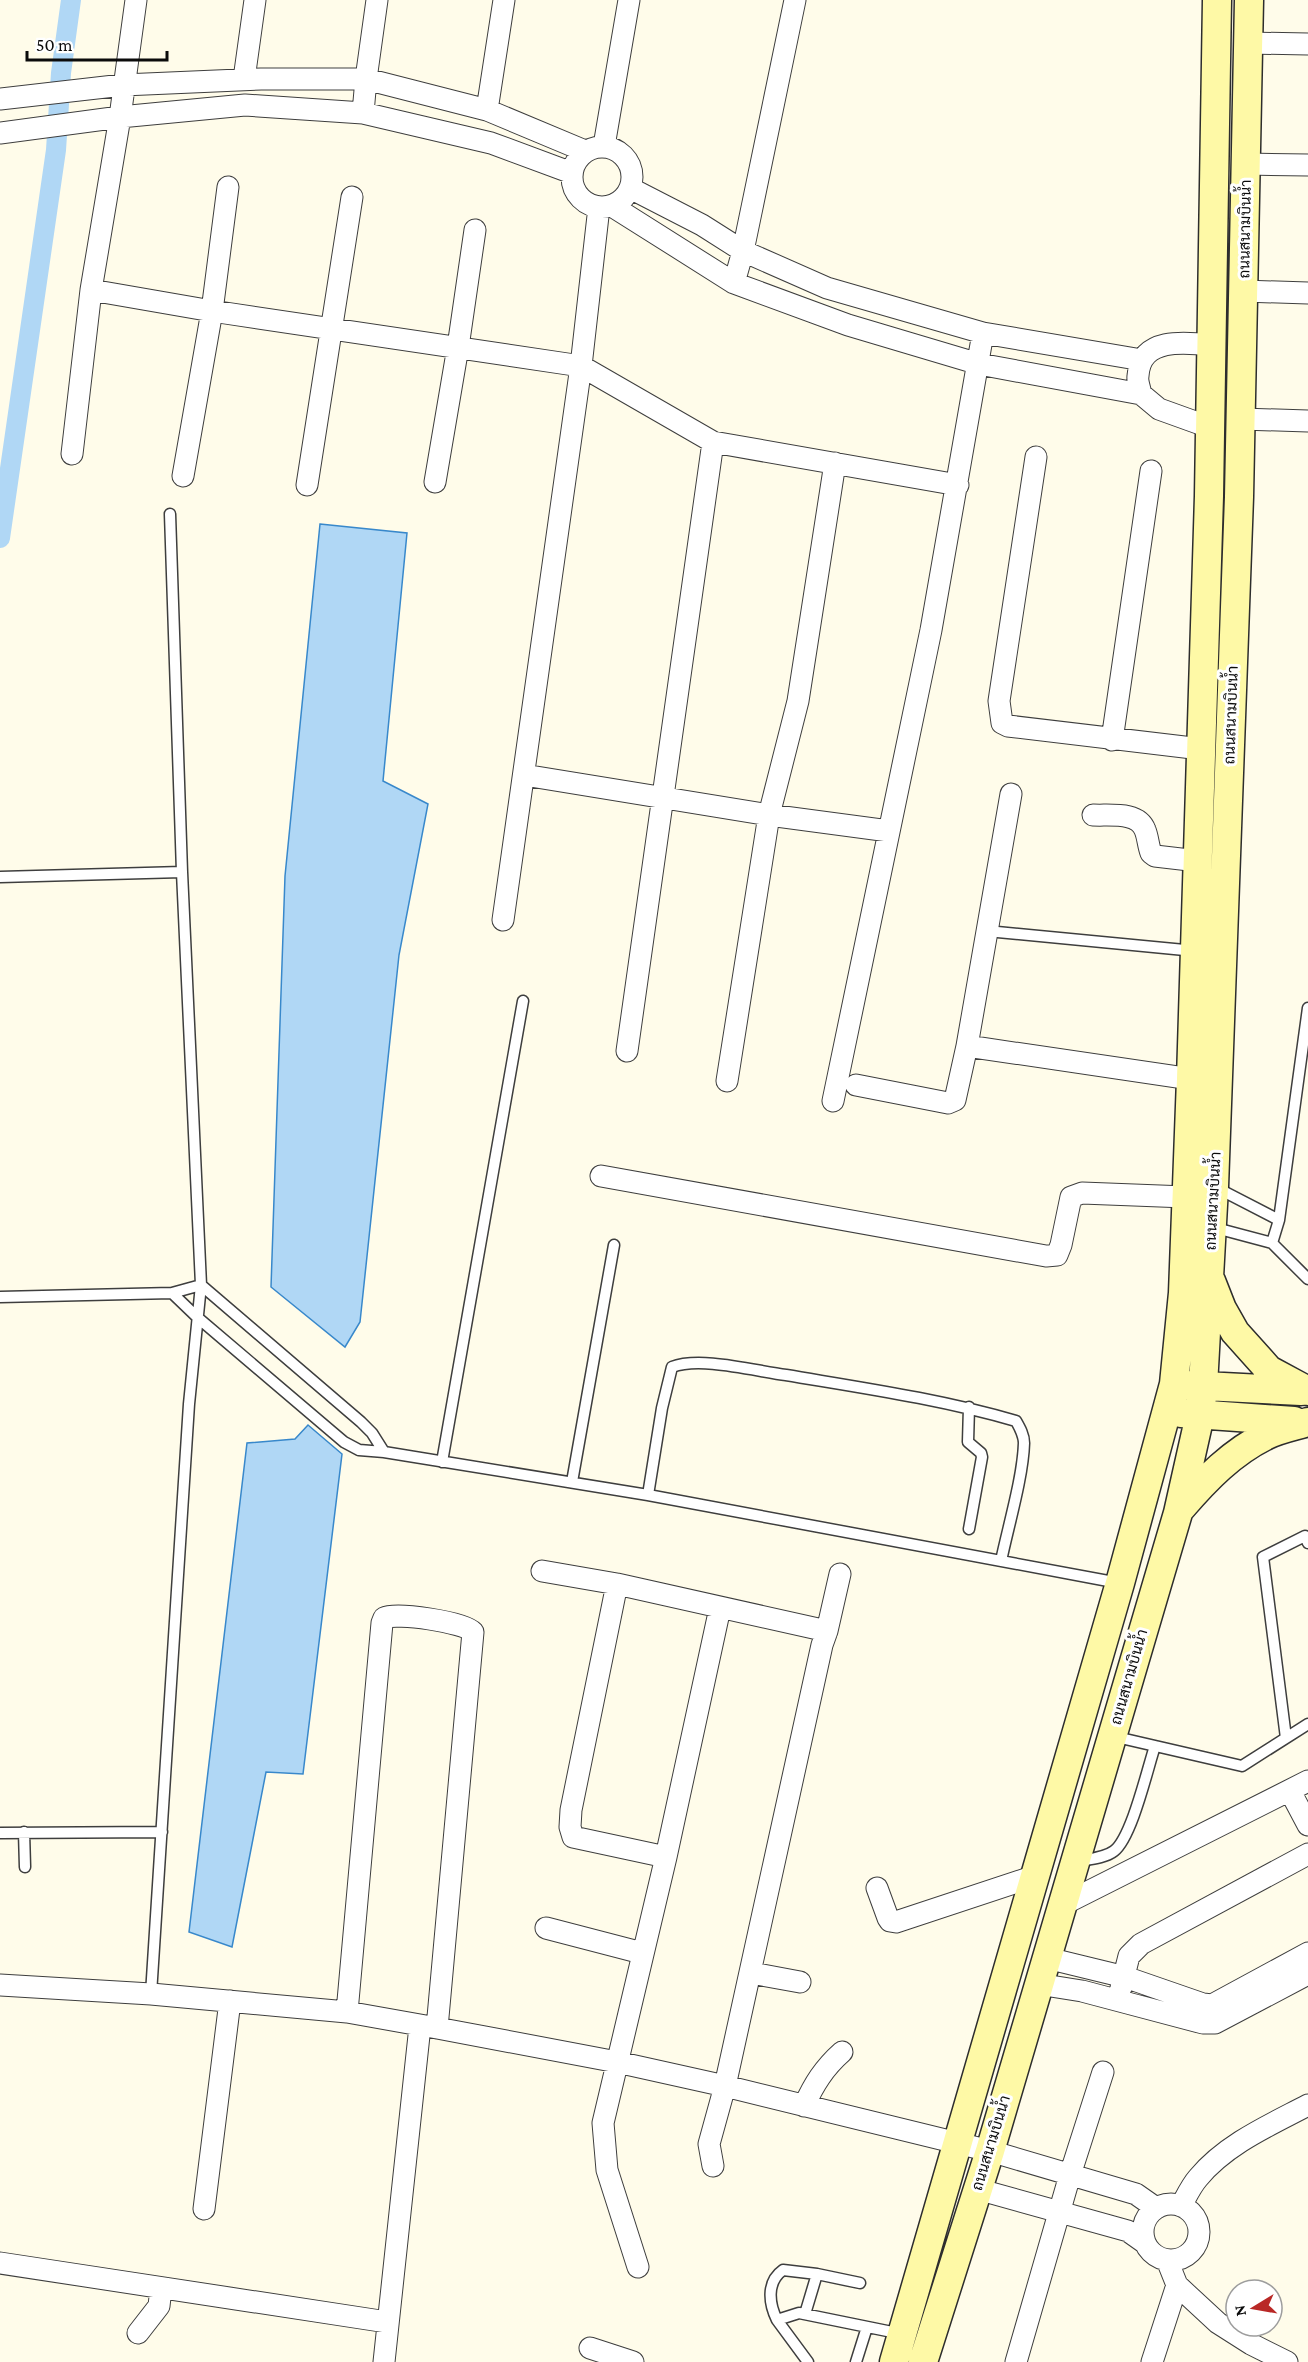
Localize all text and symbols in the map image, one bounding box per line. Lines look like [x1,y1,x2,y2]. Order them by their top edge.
scale bar [27,24,166,62]
text: 50 m [36,35,73,55]
street label: ถนนสนามบินน้ำ [1231,179,1254,278]
street label: ถนนสนามบินน้ำ [1216,665,1241,765]
street label: ถนนสนามบินน้ำ [1197,1151,1224,1251]
street label: ถนนสนามบินน้ำ [1103,1626,1150,1727]
street label: ถนนสนามบินน้ำ [964,2092,1013,2193]
north arrow [1224,2278,1284,2338]
text: N [1230,2304,1249,2318]

